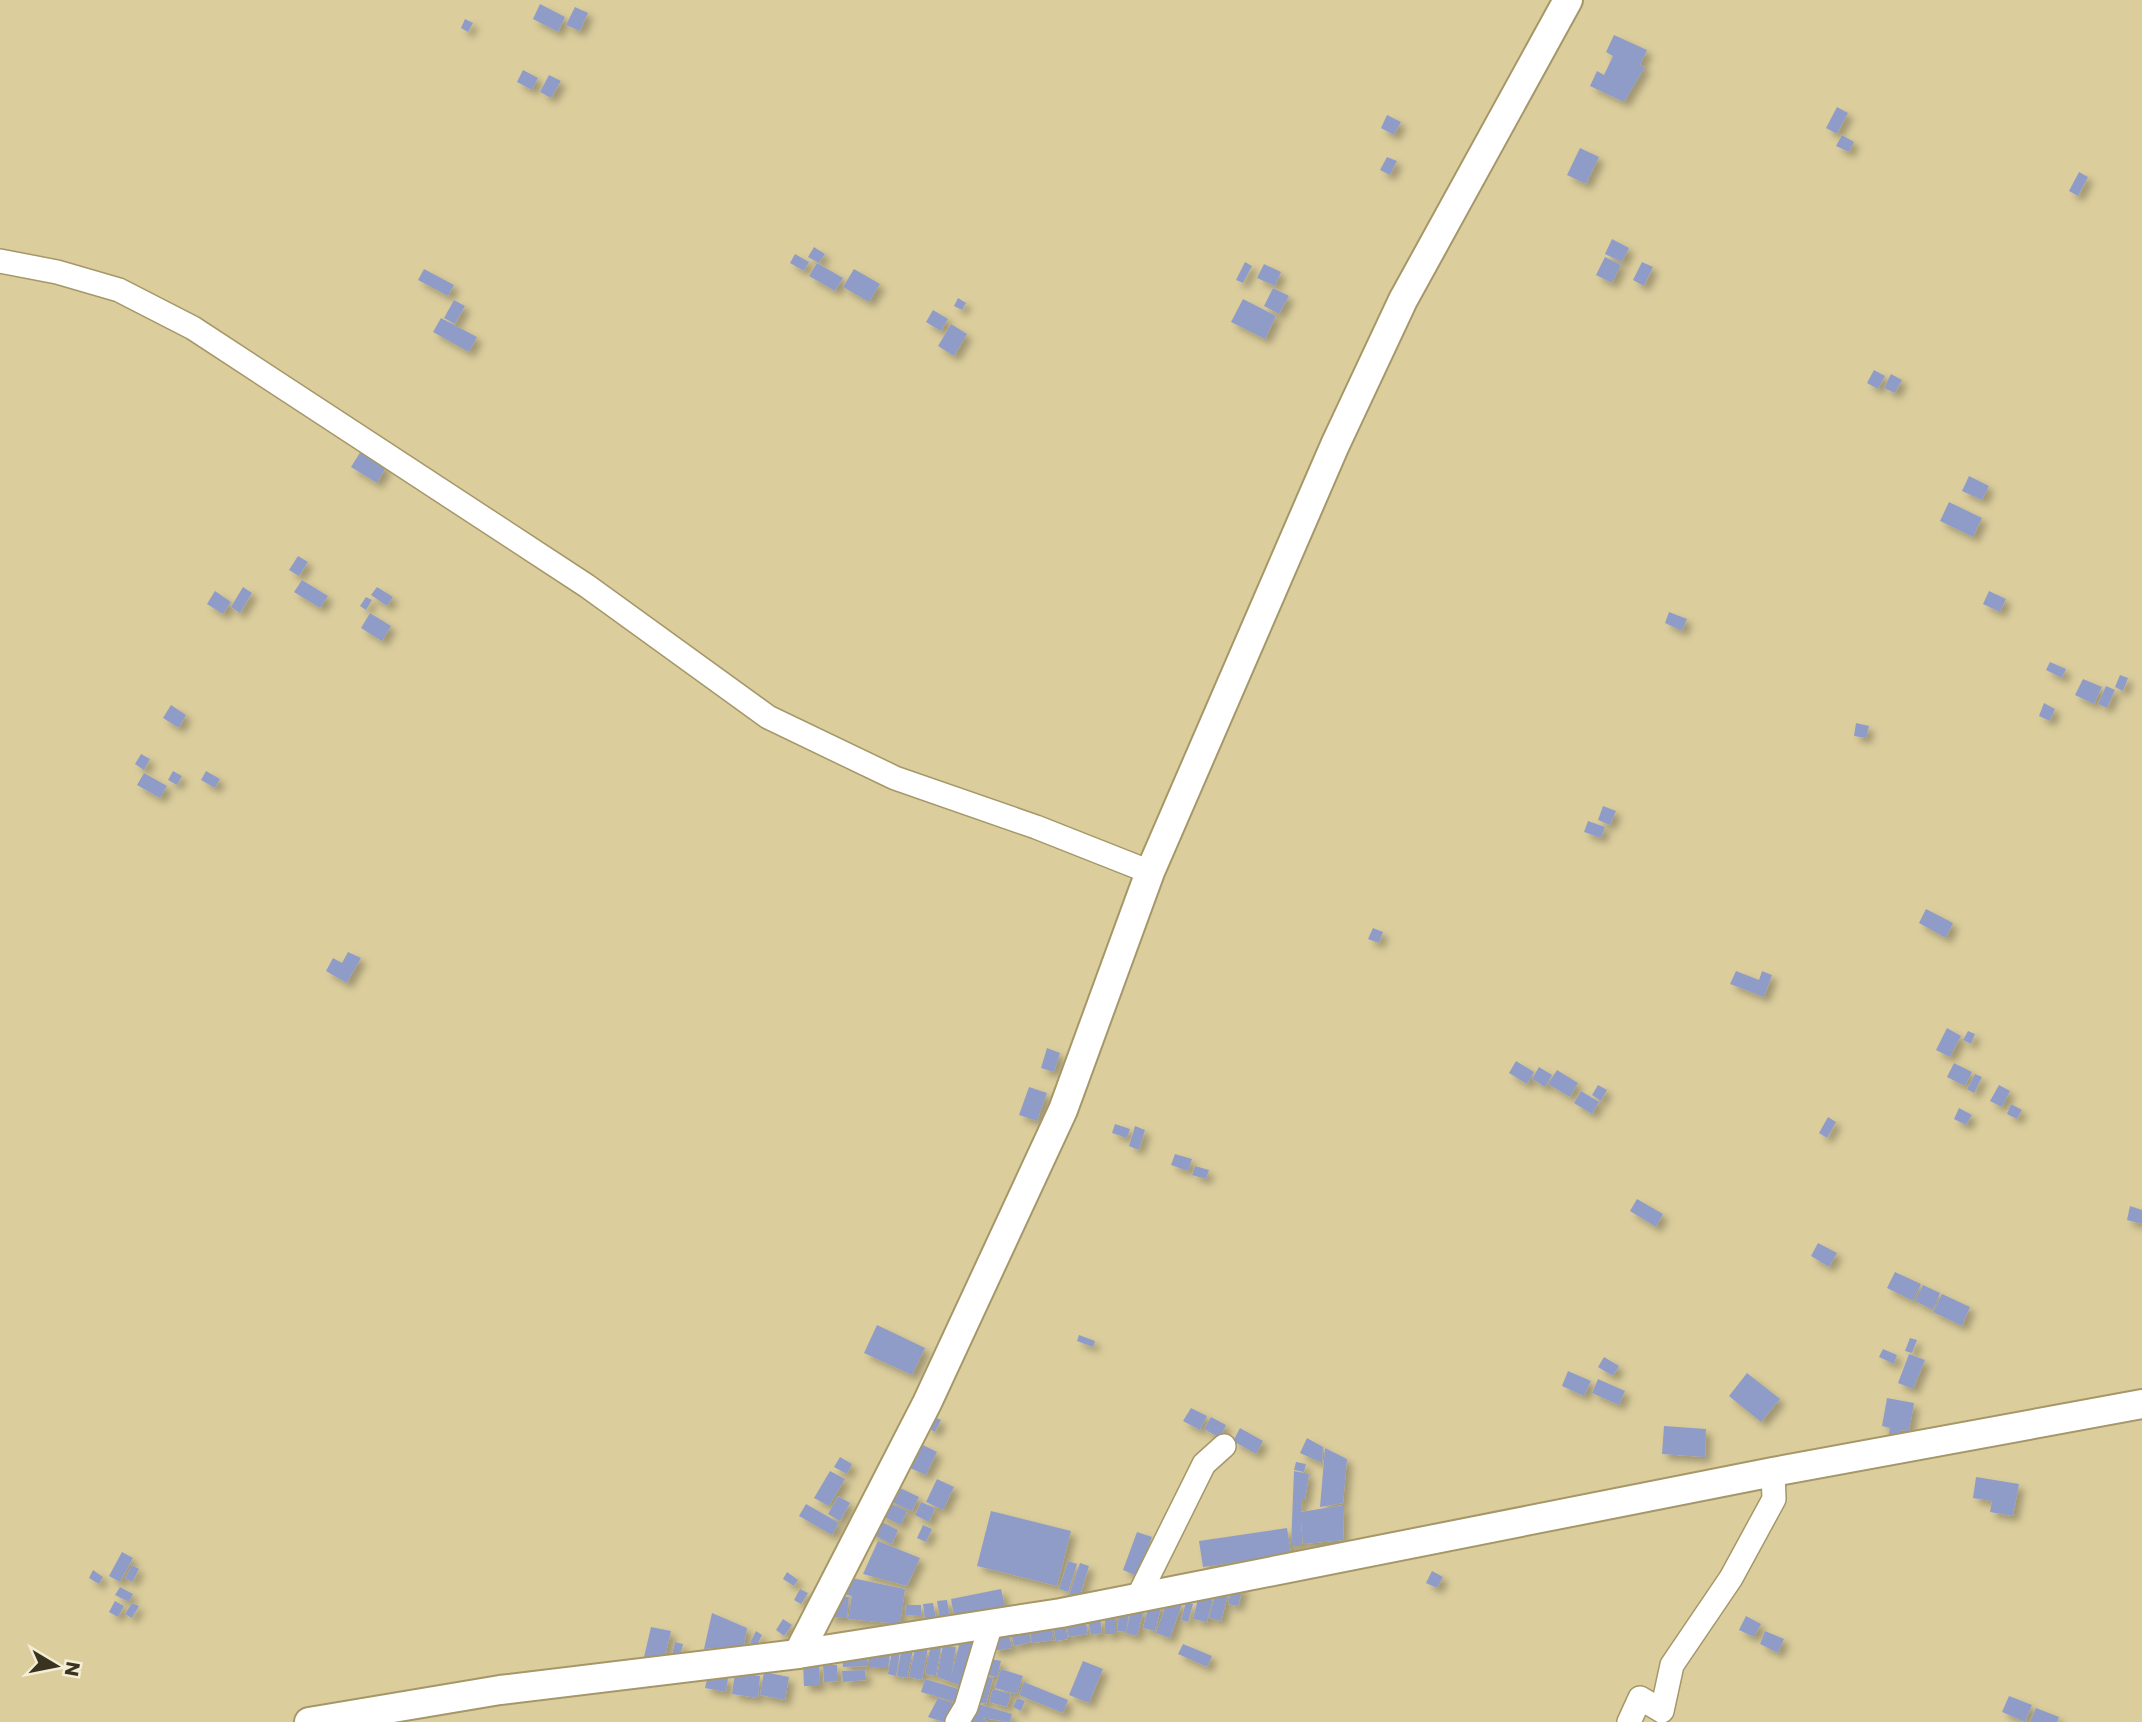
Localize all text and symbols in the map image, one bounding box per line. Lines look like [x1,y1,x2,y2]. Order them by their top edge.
north arrow [21,1631,91,1701]
text: N [58,1659,87,1678]

